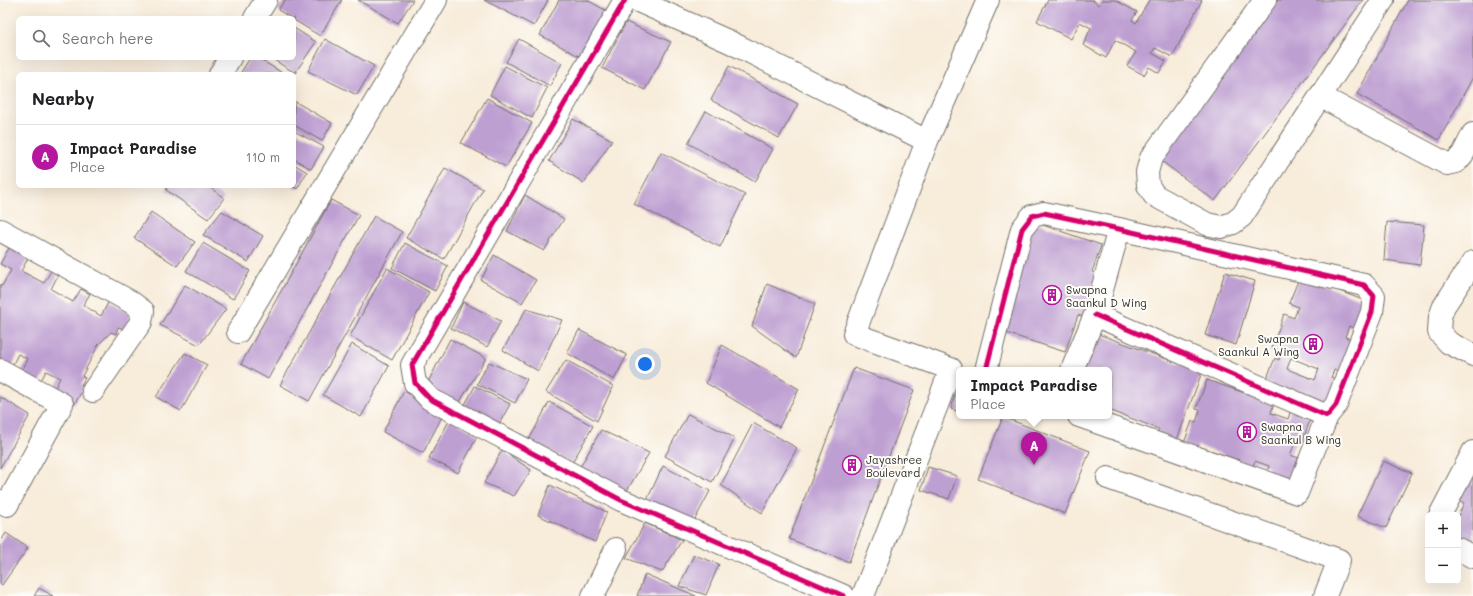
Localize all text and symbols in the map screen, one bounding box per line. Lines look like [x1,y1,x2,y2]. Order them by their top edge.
search box [16,16,296,60]
icon: search [30,27,52,49]
text: Search here [62,28,153,48]
text: Nearby [32,87,94,109]
text: Impact Paradise [70,138,197,158]
text: A [40,148,50,165]
text: 110 m [246,148,280,165]
text: Place [70,158,105,175]
place label: Swapna Saankul D Wing [1066,282,1147,310]
building icon: Swapna Saankul D Wing [1041,284,1063,306]
place label: Swapna Saankul A Wing [1218,331,1299,359]
building icon: Swapna Saankul A Wing [1302,333,1324,355]
your location [635,354,655,374]
popup [956,367,1112,419]
text: Impact Paradise [971,375,1097,395]
text: Place [971,395,1006,412]
place label: Swapna Saankul B Wing [1261,419,1341,447]
building icon: Swapna Saankul B Wing [1236,421,1258,443]
pin: A [1021,432,1047,465]
place label: Jayashree Boulevard [866,452,922,480]
building icon: Jayashree Boulevard [841,454,863,476]
map controls [1425,512,1461,584]
button: + [1425,512,1461,548]
button: − [1425,548,1461,584]

